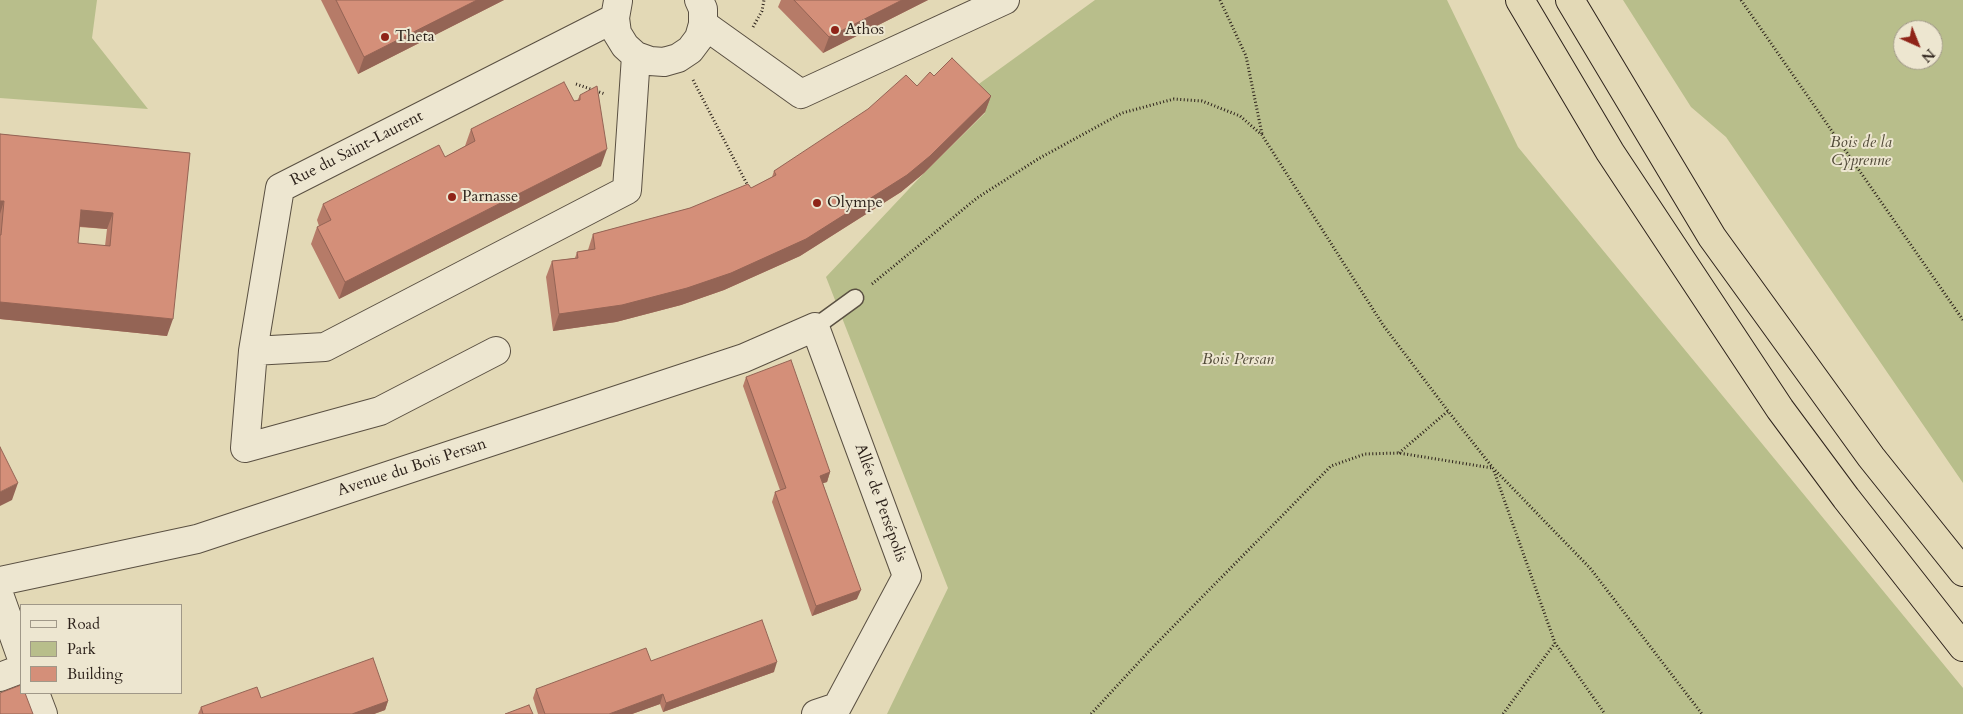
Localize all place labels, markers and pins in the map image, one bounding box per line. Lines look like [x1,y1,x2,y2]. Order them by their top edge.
place label: Athos [845,20,884,40]
marker: Athos [829,24,841,36]
place label: Theta [395,27,435,47]
marker: Theta [379,31,391,43]
place label: Parnasse [462,187,518,207]
marker: Parnasse [446,191,458,203]
place label: Olympe [827,193,883,213]
marker: Olympe [811,197,823,209]

